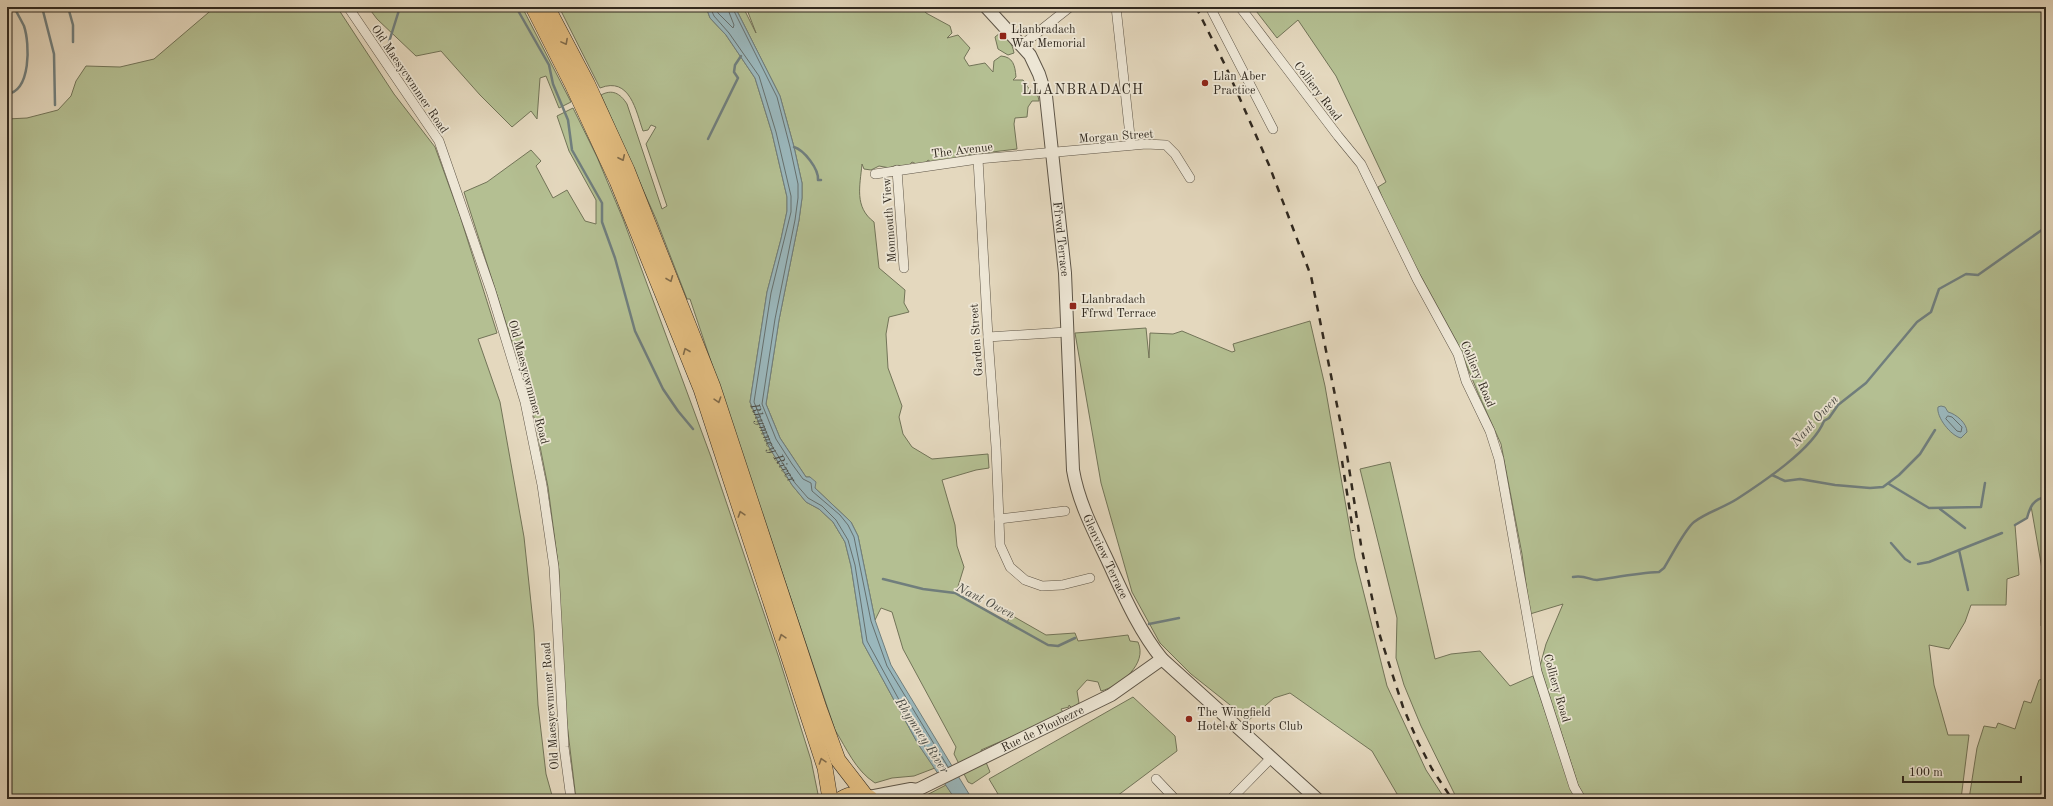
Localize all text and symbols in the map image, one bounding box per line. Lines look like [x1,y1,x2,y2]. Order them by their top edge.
street label: Old Maesycwmmer Road [368,23,450,136]
place label: Llanbradach War Memorial [1011,24,1085,50]
marker: Llanbradach War Memorial [998,31,1008,41]
one-way arrow [560,37,568,45]
street label: Colliery Road [1291,60,1343,123]
place label: Llan Aber Practice [1213,71,1266,97]
marker: Llan Aber Practice [1200,78,1210,88]
district label: LLANBRADACH [1022,83,1144,97]
street label: Morgan Street [1078,128,1154,146]
street label: The Avenue [931,141,994,161]
one-way arrow [617,154,625,162]
street label: Monmouth View [881,176,899,263]
street label: Ffrwd Terrace [1050,201,1070,277]
one-way arrow [666,275,674,282]
place label: Llanbradach Ffrwd Terrace [1081,294,1157,320]
marker: Llanbradach Ffrwd Terrace [1068,301,1078,311]
street label: Garden Street [968,303,986,377]
street label: Old Maesycwmmer Road [506,319,550,446]
street label: Colliery Road [1458,340,1496,409]
one-way arrow [682,348,690,355]
water label: Nant Owen [1788,393,1842,450]
one-way arrow [713,396,721,403]
water label: Rhymney River [747,401,798,485]
one-way arrow [738,510,746,517]
street label: Glenview Terrace [1080,513,1130,601]
water label: Nant Owen [953,581,1017,622]
one-way arrow [778,634,787,641]
street label: Old Maesycwmmer Road [541,642,561,770]
street label: Colliery Road [1541,653,1572,724]
water label: Rhymney River [892,695,951,776]
street label: Rue de Ploubezre [1000,704,1086,755]
place label: The Wingfield Hotel & Sports Club [1197,707,1303,733]
marker: The Wingfield Hotel & Sports Club [1184,714,1194,724]
one-way arrow [819,758,827,765]
scale bar [1903,758,2021,784]
text: 100 m [1909,767,1943,779]

